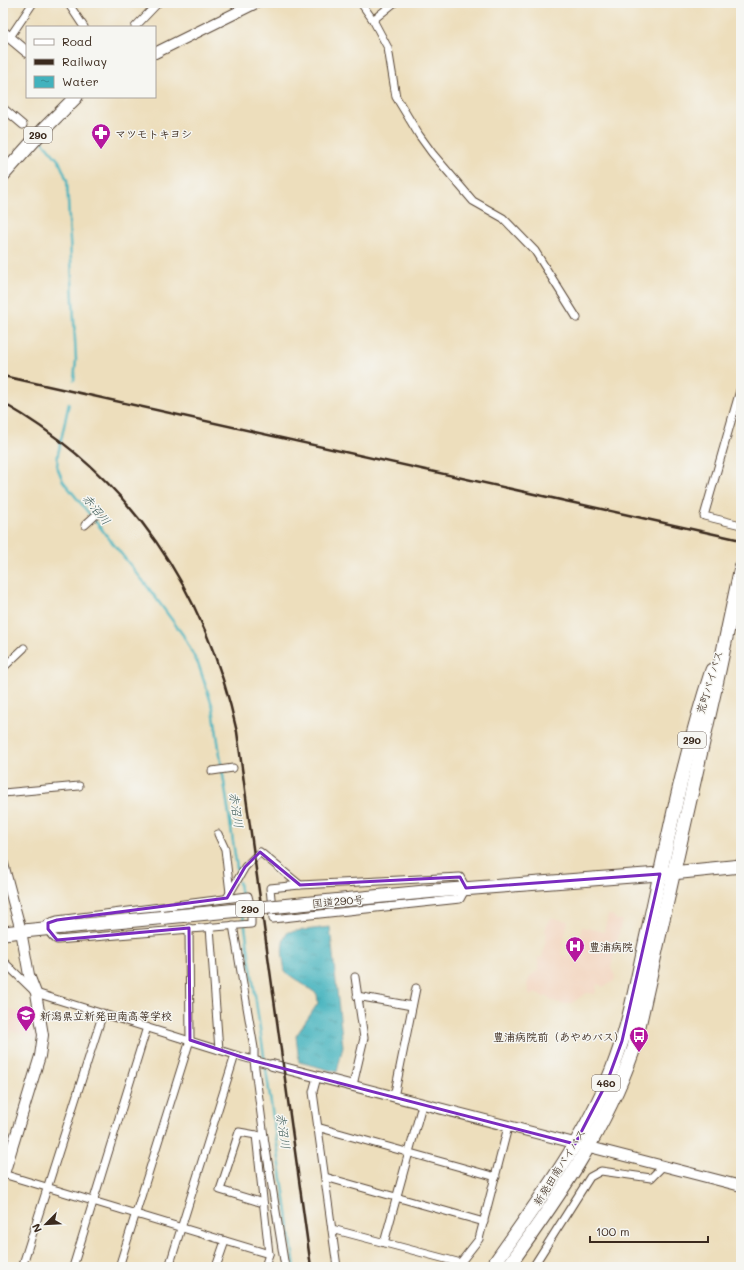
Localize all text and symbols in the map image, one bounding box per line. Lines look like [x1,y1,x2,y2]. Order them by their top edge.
legend [26,26,156,98]
text: Road [62,33,92,49]
text: Railway [62,53,107,69]
text: Water [62,73,99,89]
pharmacy icon: マツモトキヨシ [90,122,112,150]
place label: マツモトキヨシ [115,126,192,141]
road number: 290 [24,127,52,143]
water label: 赤沼川 [79,490,115,528]
street label: 荒町バイパス [692,648,726,716]
road number: 290 [678,732,706,748]
water label: 赤沼川 [227,791,247,829]
street label: 国道290号 [311,891,365,911]
road number: 290 [236,901,264,917]
hospital icon: 豊浦病院 [564,935,586,963]
place label: 豊浦病院 [589,939,633,954]
school or university icon: 新潟県立新発田南高等学校 [15,1004,37,1032]
place label: 新潟県立新発田南高等学校 [40,1008,172,1023]
bus stop icon: 豊浦病院前（あやめバス） [628,1025,650,1053]
place label: 豊浦病院前（あやめバス） [493,1029,625,1044]
road number: 460 [592,1075,620,1091]
water label: 赤沼川 [274,1112,294,1150]
street label: 新発田南バイパス [529,1126,589,1208]
north arrow [26,1204,66,1244]
scale bar [590,1218,708,1244]
text: N [28,1221,45,1235]
text: 100 m [596,1223,630,1239]

